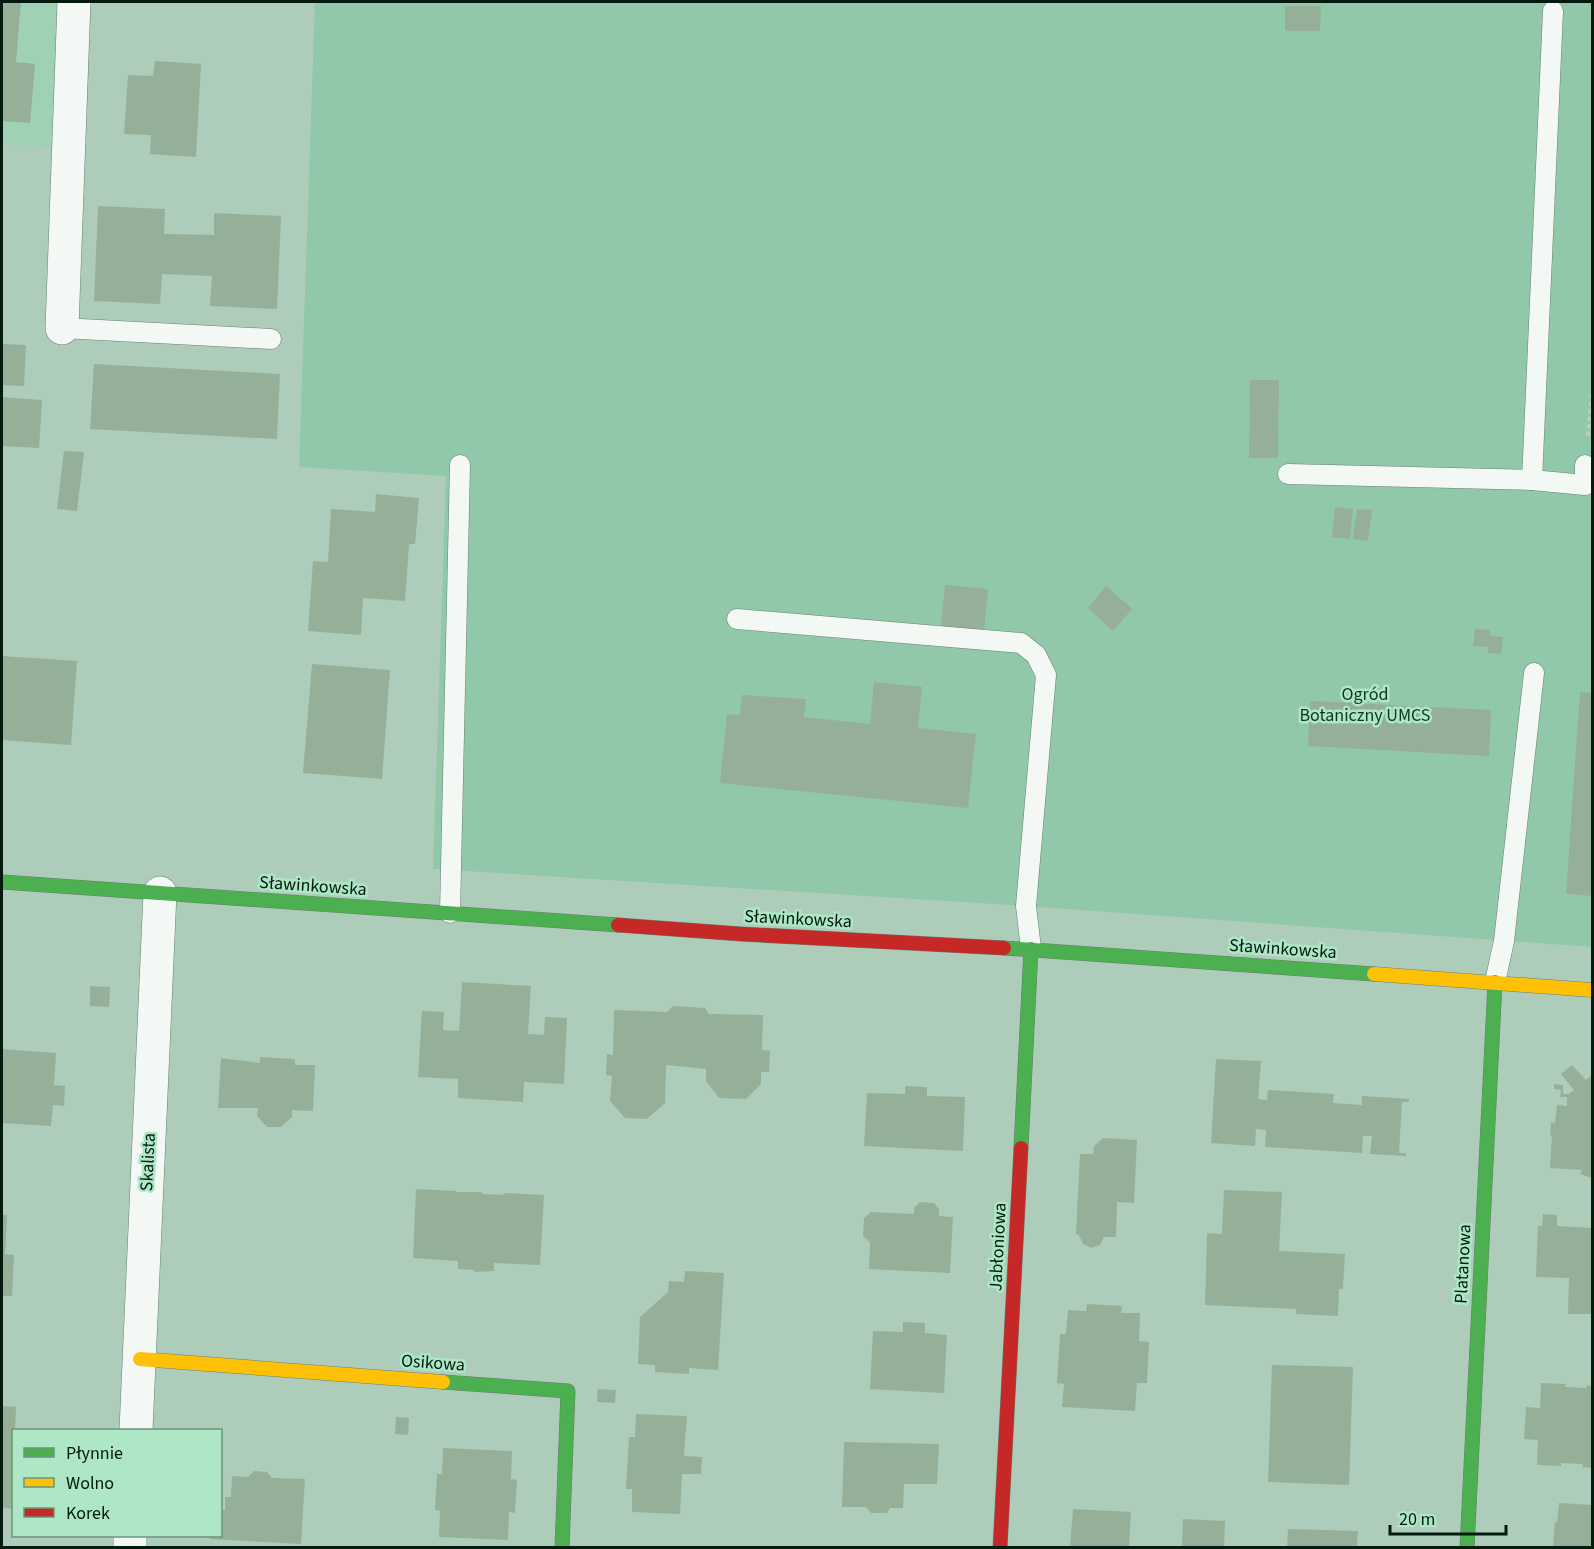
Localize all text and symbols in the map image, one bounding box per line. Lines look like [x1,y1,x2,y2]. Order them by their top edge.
park label: Ogród Botaniczny UMCS [1300,682,1430,728]
street label: Sławinkowska [258,870,368,902]
street label: Sławinkowska [744,904,852,934]
street label: Sławinkowska [1228,933,1338,965]
street label: Skalista [134,1132,162,1192]
street label: Jabłoniowa [983,1202,1013,1292]
street label: Platanowa [1448,1224,1478,1304]
street label: Osikowa [400,1348,466,1378]
legend [12,1429,222,1537]
text: Płynnie [66,1441,123,1466]
text: Wolno [66,1471,114,1496]
scale bar [1390,1498,1506,1536]
text: Korek [66,1501,110,1526]
text: 20 m [1399,1507,1435,1532]

